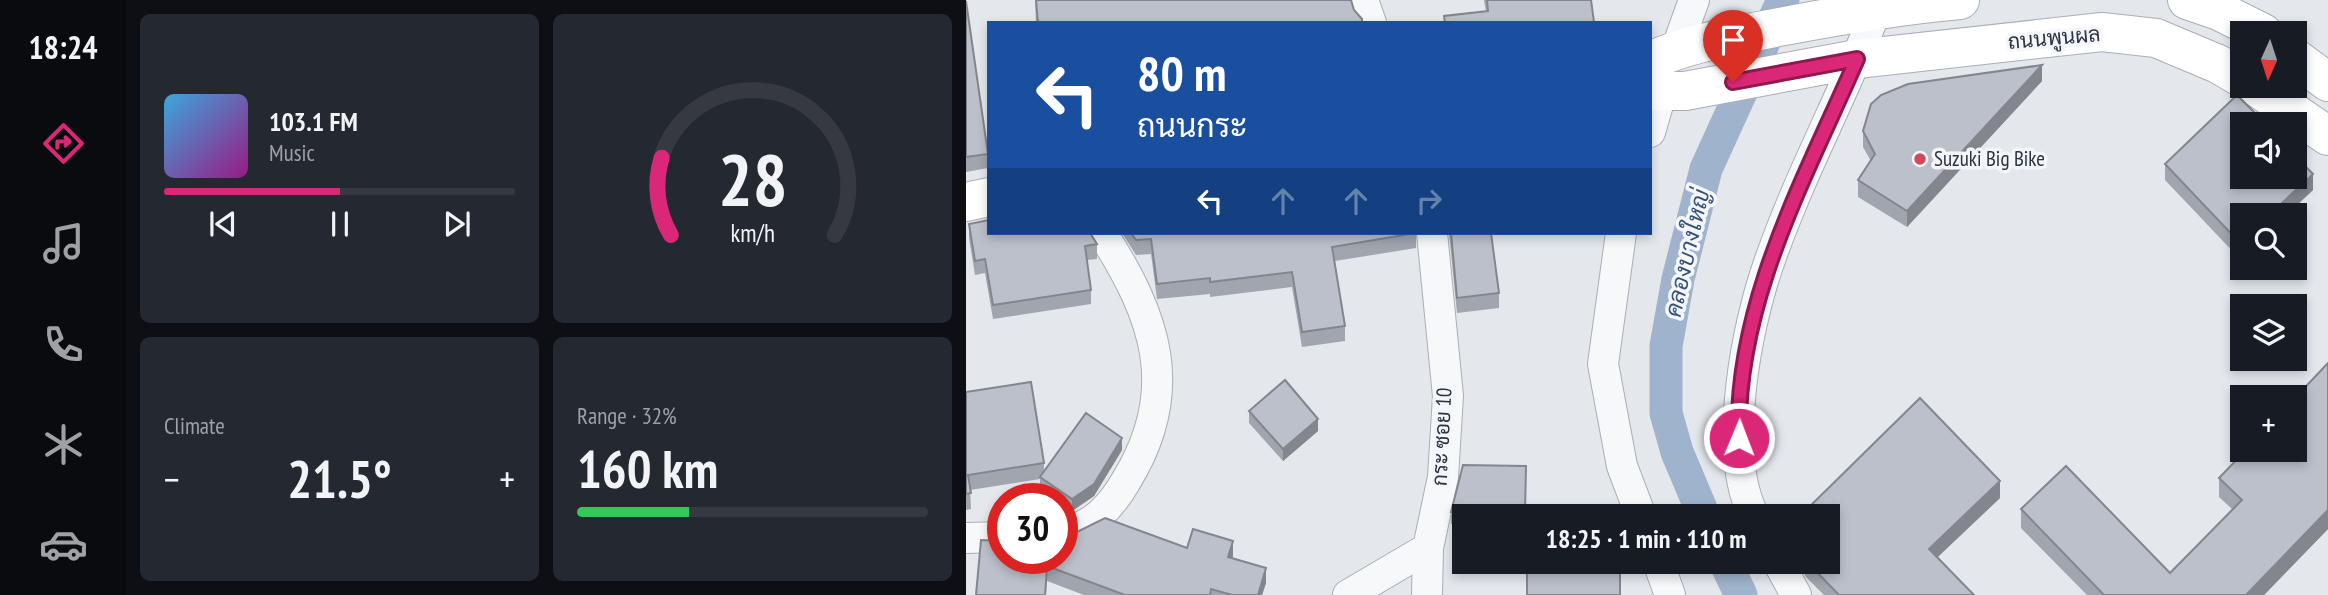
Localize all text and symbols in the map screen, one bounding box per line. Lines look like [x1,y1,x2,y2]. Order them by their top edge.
pin [1703,10,1763,82]
street label: ถนนพูนผล [2007,20,2101,57]
icon: arrive [1714,21,1752,59]
north arrow [2230,21,2306,98]
map controls [2230,21,2307,462]
text: 18:24 [28,26,98,68]
text: 80 m [1137,41,1226,105]
icon: left [1022,49,1113,140]
text: ถนนกระ [1137,104,1247,146]
text: 103.1 FM [269,105,358,138]
button: sound [2230,112,2307,189]
icon: directions [39,119,88,168]
text: 28 [718,131,787,225]
text: Music [269,138,315,167]
place label: Suzuki Big Bike [1934,145,2045,172]
marker: Suzuki Big Bike [1912,151,1928,167]
icon: left [1191,182,1229,220]
icon: ahead [1264,182,1302,220]
icon: ahead [1337,182,1375,220]
icon: right [1410,182,1448,220]
water label: คลองบางใหญ่ [1657,185,1716,320]
button: search [2230,203,2307,280]
icon: previous [204,205,242,243]
icon: pause [321,205,359,243]
icon: next [438,205,476,243]
text: km/h [730,217,775,249]
icon: music [39,219,88,268]
button: layers [2230,294,2307,371]
icon: phone [39,320,88,369]
button: + [2230,385,2307,462]
street label: กระ ซอย 10 [1425,387,1458,487]
text: Range · 32% [577,401,677,430]
position arrow [1702,401,1776,475]
text: Climate [164,411,225,440]
icon: climate [39,420,88,469]
text: 160 km [577,435,718,502]
text: 21.5° [287,445,392,512]
text: − [164,454,180,503]
text: + [499,454,515,503]
speed limit sign: 30 [987,483,1078,574]
icon: car [39,520,88,569]
text: 18:25 · 1 min · 110 m [1546,522,1746,555]

